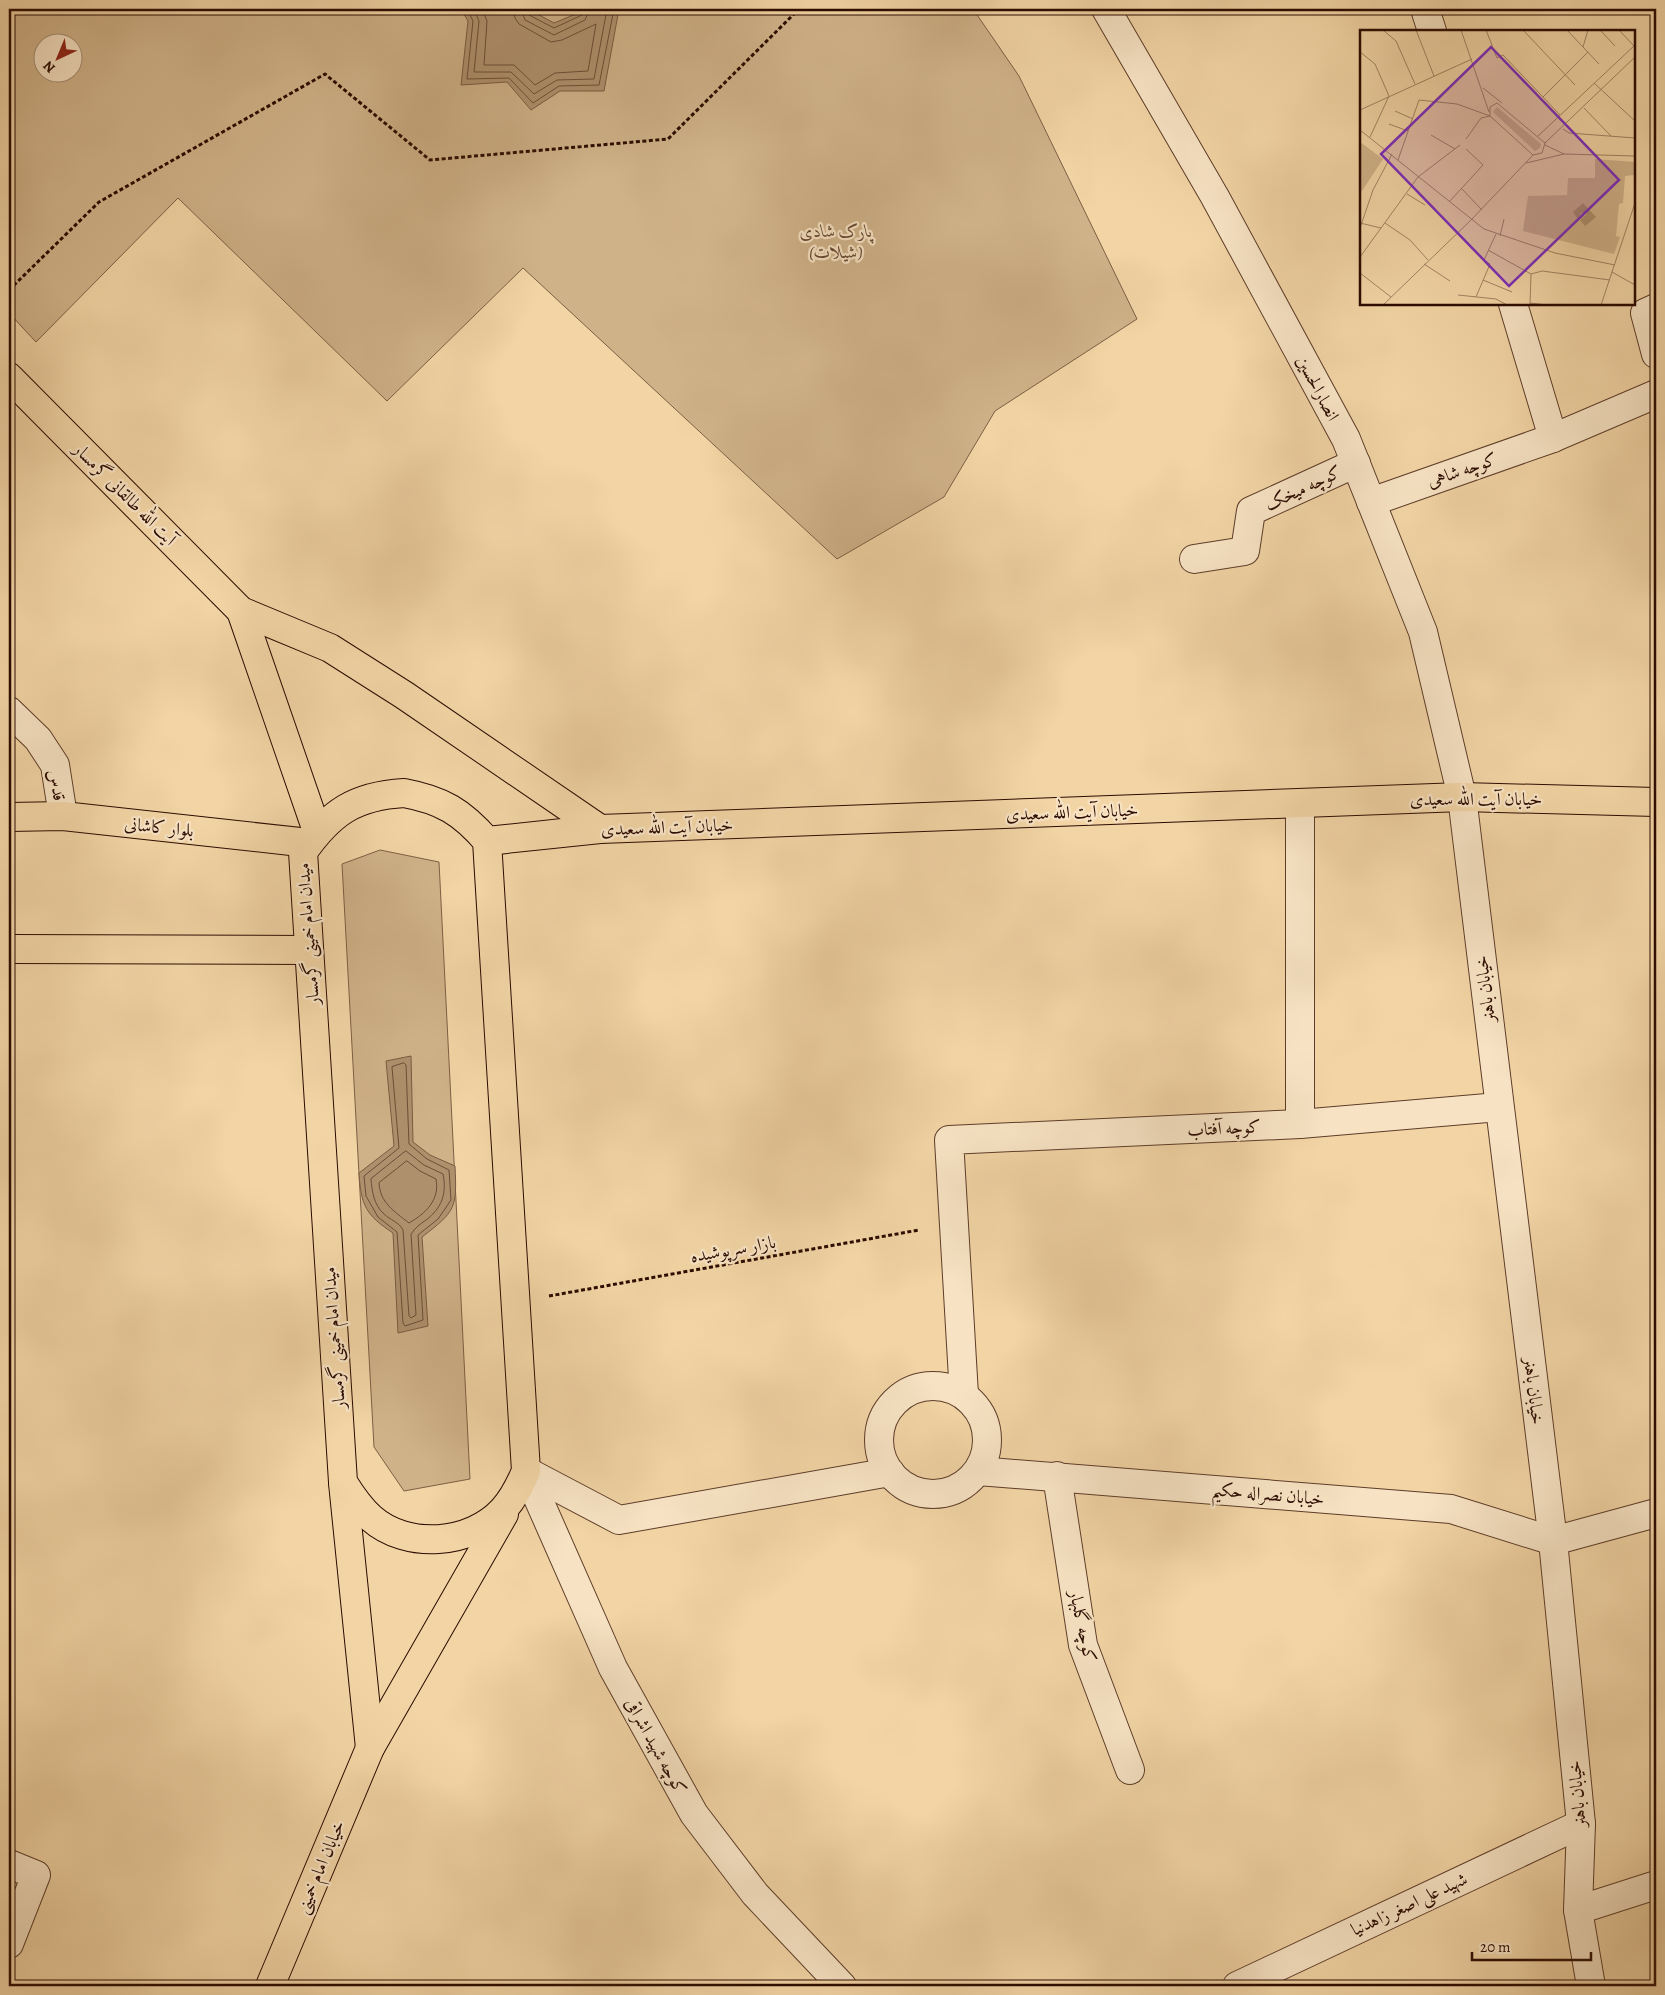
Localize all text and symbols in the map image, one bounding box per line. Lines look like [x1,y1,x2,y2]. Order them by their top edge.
inset map [1360,30,1635,305]
north arrow [32,32,82,82]
text: N [39,57,60,77]
park label: پارک شادی (شیلات) [800,219,874,264]
street label: انصارالحسین [1291,351,1345,425]
street label: آیت الله طالقانی گرمسار [67,434,185,552]
street label: کوچه شاهی [1424,447,1500,494]
street label: کوچه میخک [1261,460,1346,517]
street label: قدس [42,767,72,803]
street label: خیابان آیت الله سعیدی [1410,785,1542,811]
street label: خیابان آیت الله سعیدی [1005,796,1139,826]
street label: بلوار کاشانی [123,811,195,843]
street label: خیابان آیت الله سعیدی [600,811,734,841]
street label: میدان امام خمینی گرمسار [291,862,329,1008]
street label: خیابان باهنر [1469,954,1501,1026]
street label: کوچه آفتاب [1187,1114,1262,1143]
street label: بازار سرپوشیده [688,1230,778,1269]
street label: میدان امام خمینی گرمسار [317,1266,355,1412]
street label: خیابان باهنر [1518,1354,1550,1426]
street label: خیابان نصراله حکیم [1210,1477,1325,1517]
street label: کوچه گلبهار [1062,1586,1102,1664]
street label: کوچه شهید اشراقی [619,1693,692,1799]
street label: خیابان باهنر [1562,1759,1592,1831]
street label: خیابان امام خمینی [290,1817,354,1919]
street label: شهید علی اصغر زاهدنیا [1347,1866,1472,1942]
scale bar [1472,1930,1591,1962]
text: 20 m [1480,1937,1511,1957]

